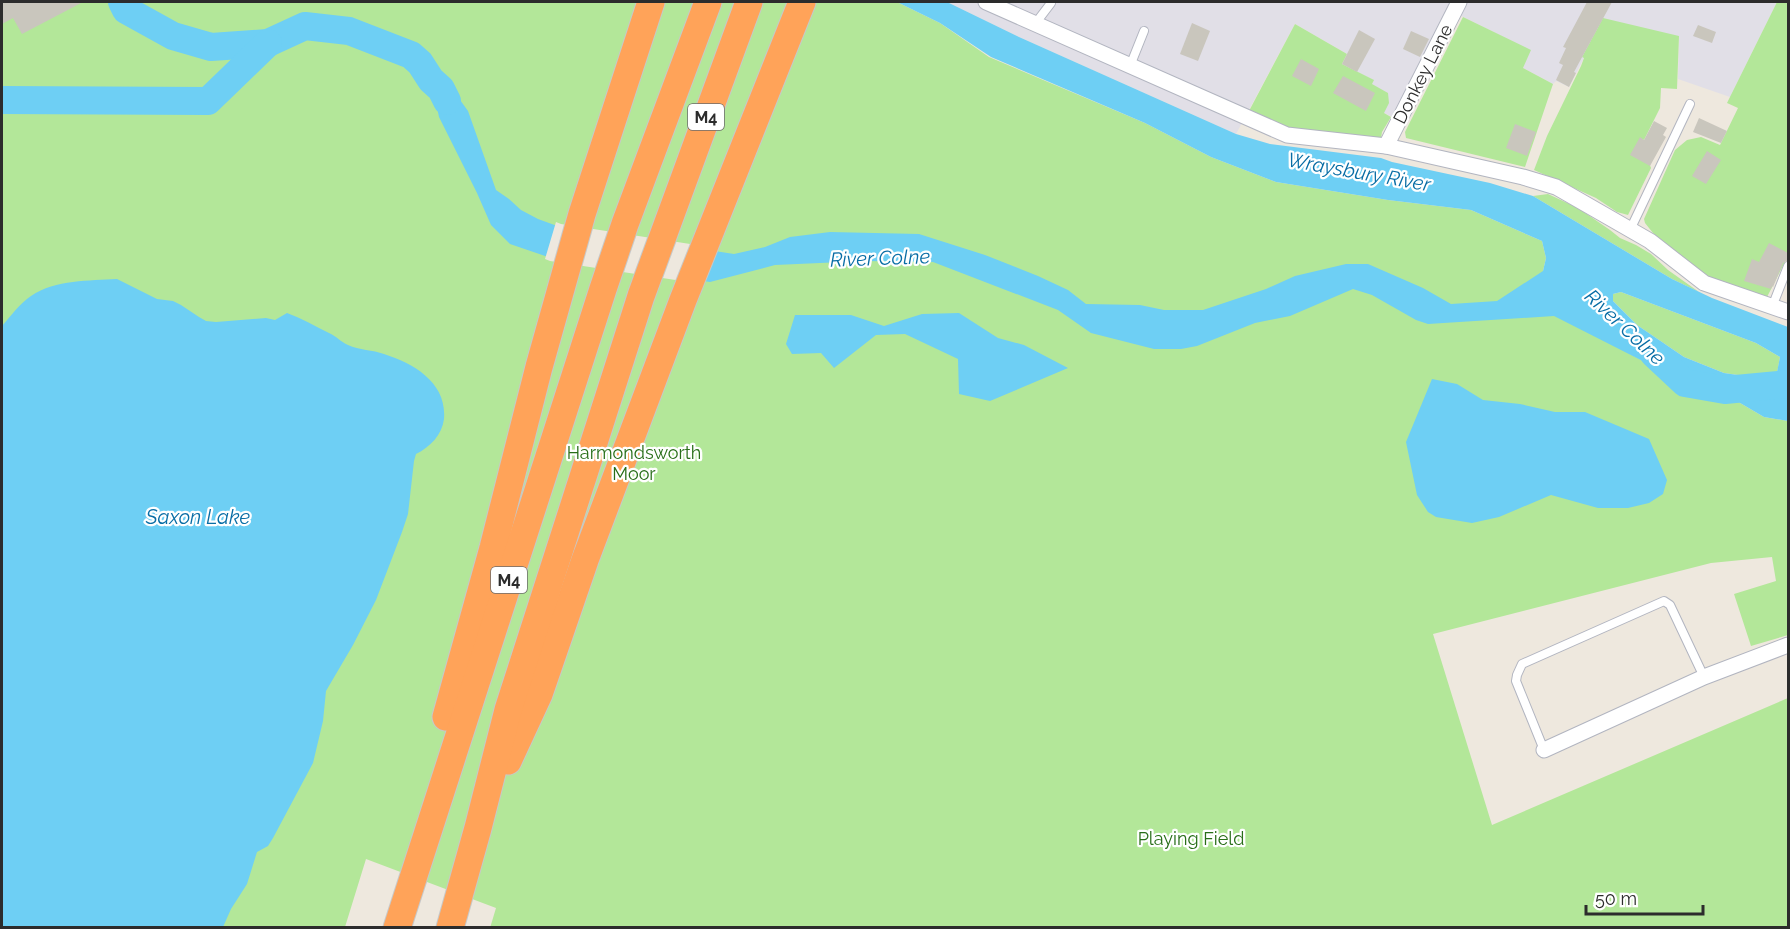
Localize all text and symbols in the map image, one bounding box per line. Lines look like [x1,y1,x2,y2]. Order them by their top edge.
street label: Donkey Lane [1389,20,1457,127]
road number: M4 [688,104,724,130]
water label: Wraysbury River [1286,148,1434,197]
water label: River Colne [829,244,931,272]
water label: River Colne [1580,284,1670,370]
park label: Harmondsworth Moor [567,442,701,484]
water label: Saxon Lake [145,505,251,529]
road number: M4 [491,567,527,593]
park label: Playing Field [1138,828,1244,849]
scale bar [1586,878,1703,916]
text: 50 m [1595,888,1637,909]

